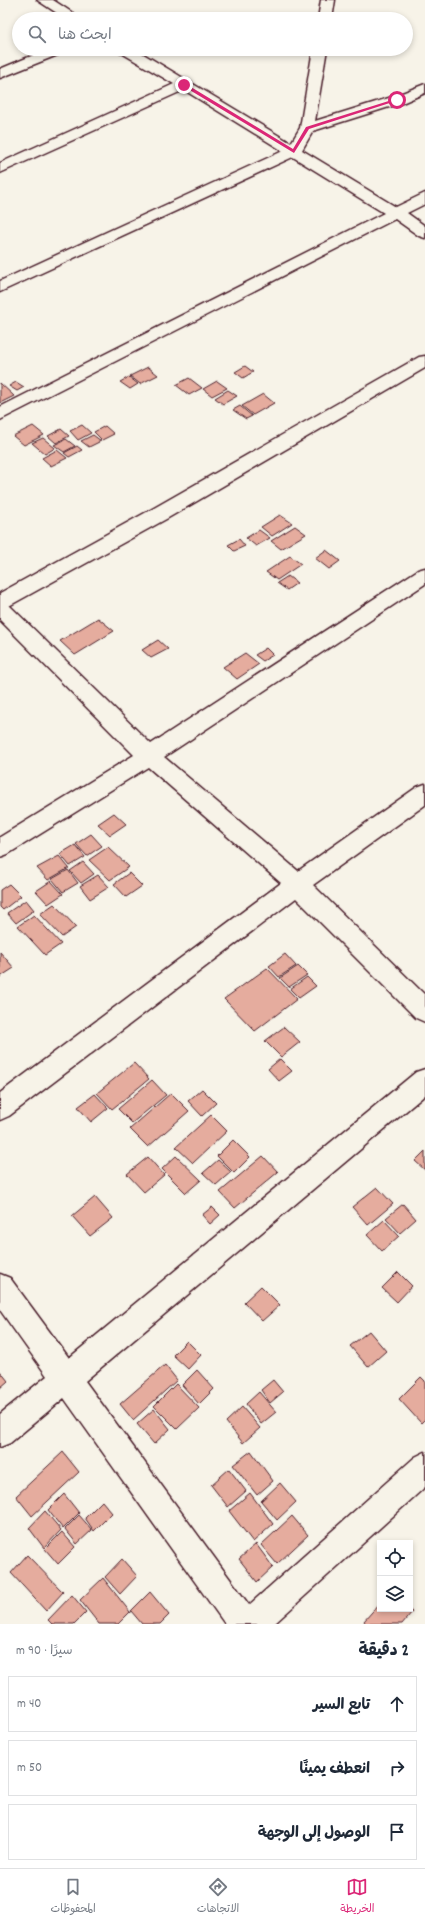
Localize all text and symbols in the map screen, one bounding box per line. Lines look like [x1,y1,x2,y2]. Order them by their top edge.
search box [12,12,413,56]
icon: search [26,23,48,45]
text: ابحث هنا [58,25,112,47]
route end [175,76,193,94]
route start [388,91,406,109]
map controls [377,1540,413,1612]
button: locate [377,1540,413,1576]
button: layers [377,1576,413,1612]
text: 2 دقيقة [358,1640,409,1664]
text: سيرًا · 90 m [16,1642,73,1661]
icon: ahead [386,1693,408,1715]
text: 40 m [17,1695,41,1714]
text: تابع السير [313,1695,370,1717]
icon: right [386,1757,408,1779]
text: 50 m [17,1759,42,1778]
text: انعطف يمينًا [300,1759,370,1781]
icon: arrive [386,1821,408,1843]
text: الوصول إلى الوجهة [258,1823,370,1845]
tab: المحفوظات [51,1876,96,1918]
tab: الاتجاهات [197,1876,239,1918]
tab: الخريطة [340,1876,375,1918]

